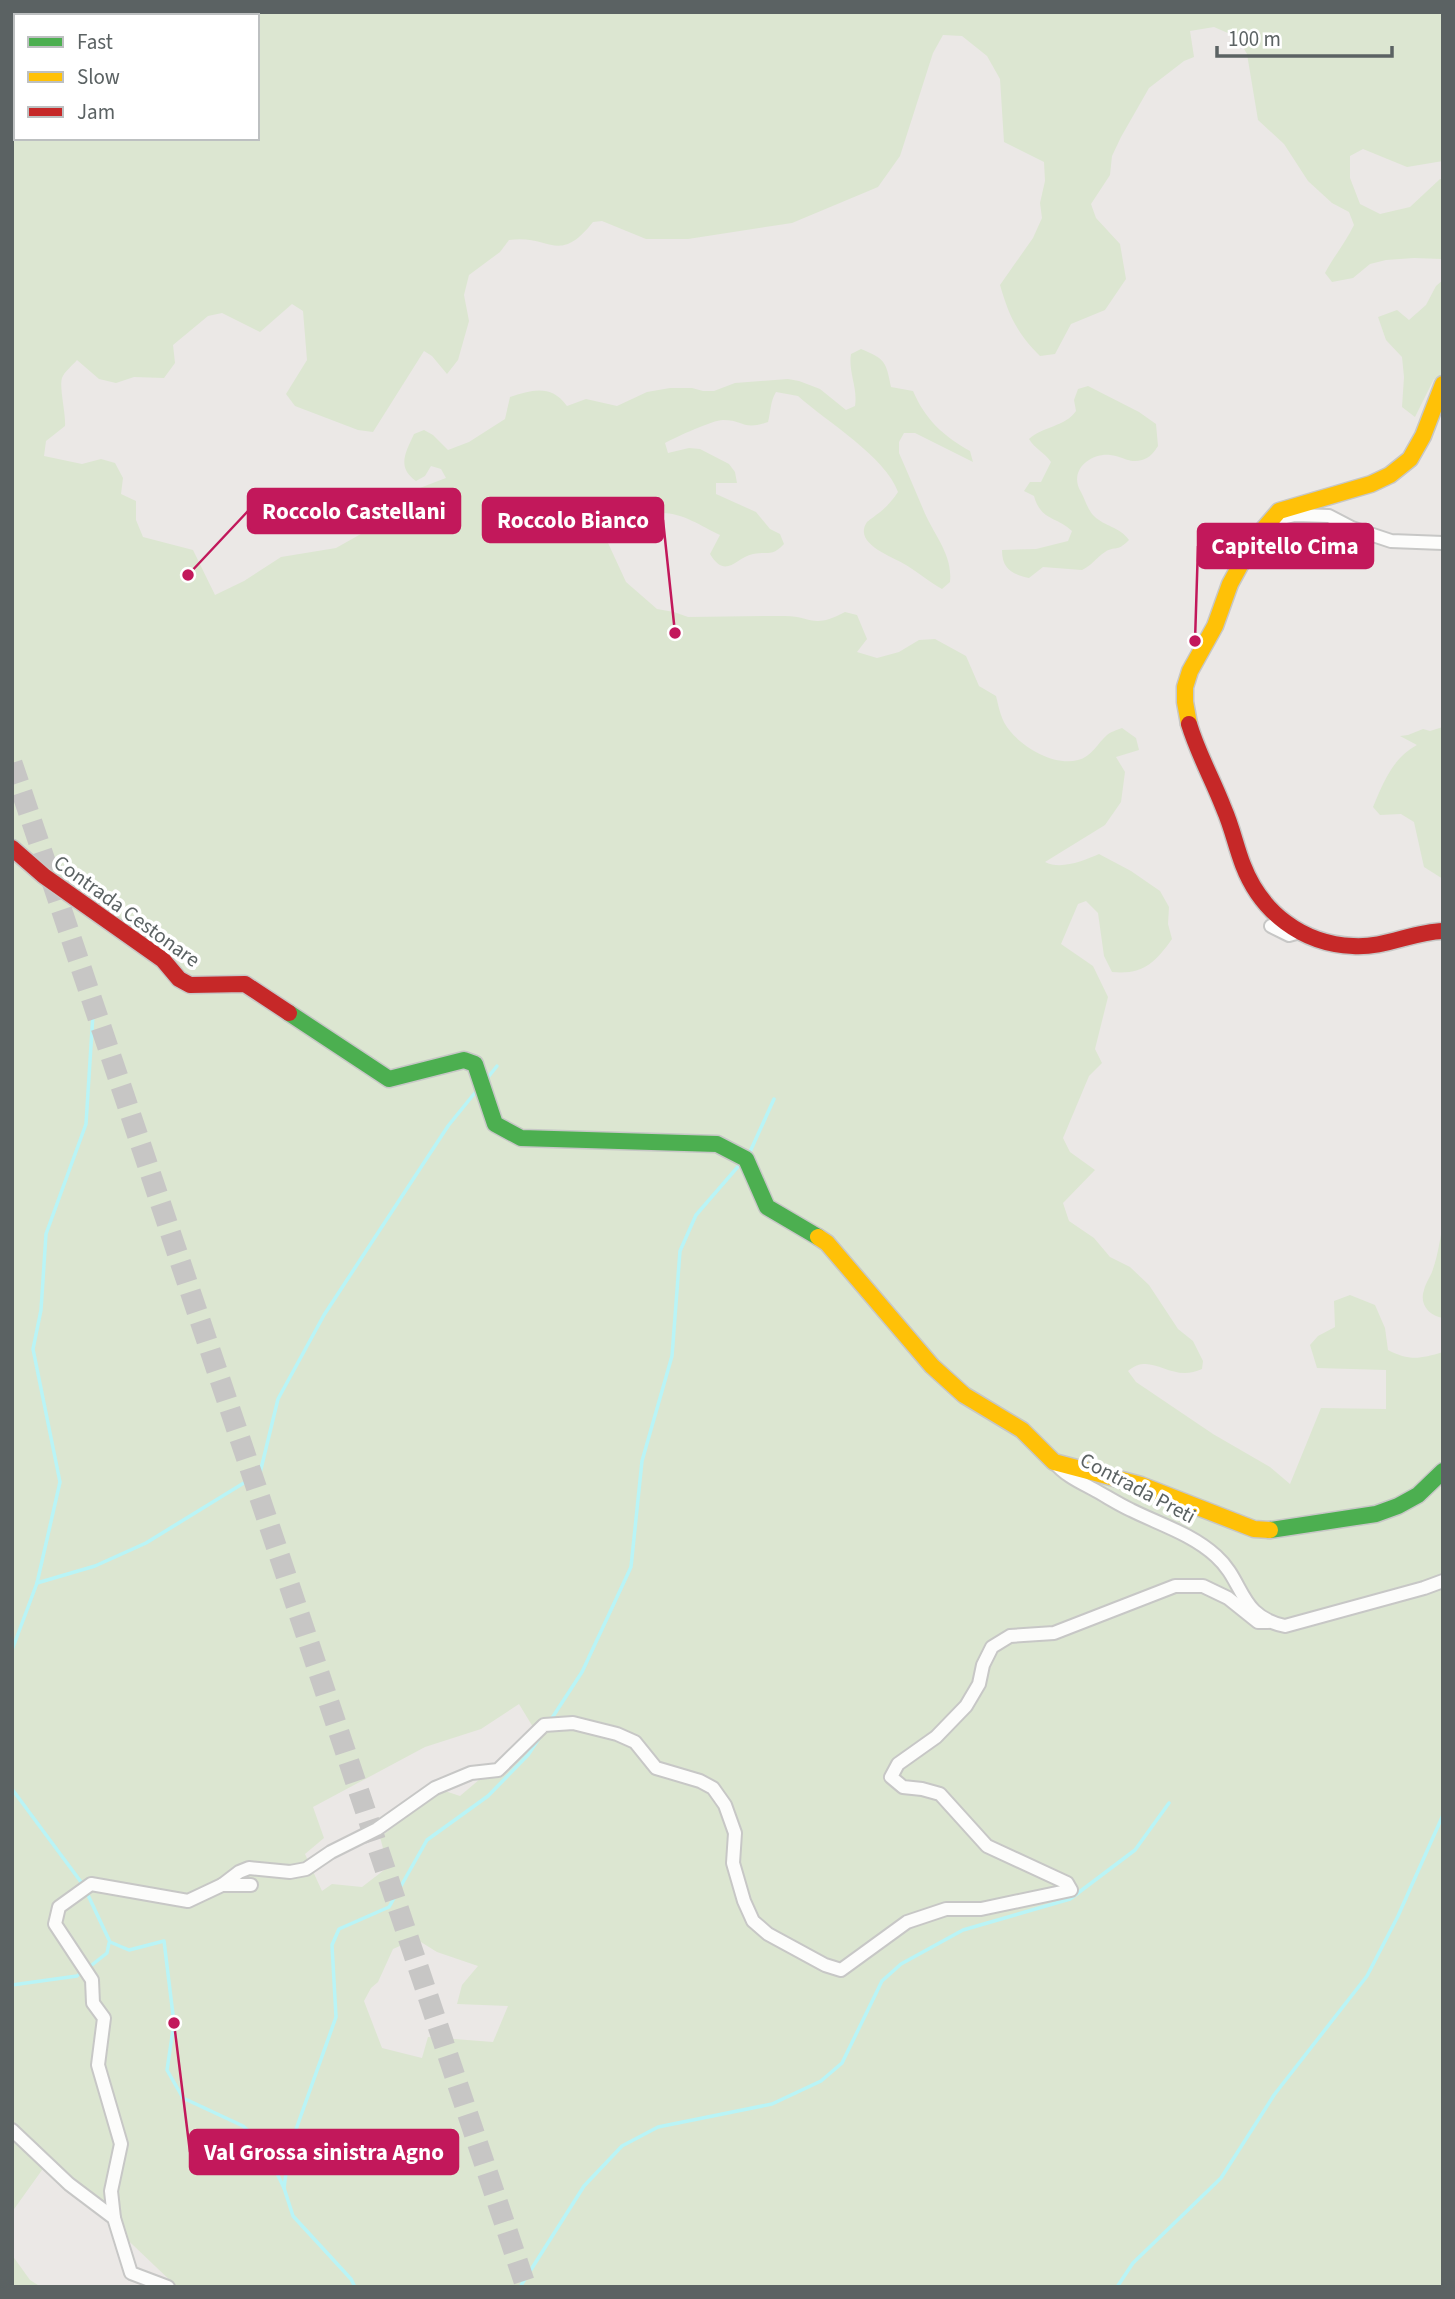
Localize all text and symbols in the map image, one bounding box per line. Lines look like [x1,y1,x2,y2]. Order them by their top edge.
legend [14,14,259,140]
scale bar [1217,14,1392,58]
text: 100 m [1228,24,1281,54]
text: Fast [77,27,113,57]
text: Slow [77,62,120,92]
text: Jam [77,97,115,127]
callout: Roccolo Castellani [248,489,460,533]
text: Roccolo Castellani [262,495,446,528]
callout: Roccolo Bianco [483,498,663,542]
text: Roccolo Bianco [497,504,649,537]
callout: Capitello Cima [1198,524,1373,568]
text: Capitello Cima [1211,530,1359,563]
street label: Contrada Cestonare [48,848,206,974]
street label: Contrada Preti [1075,1445,1201,1531]
callout: Val Grossa sinistra Agno [190,2130,458,2174]
text: Val Grossa sinistra Agno [203,2136,444,2169]

